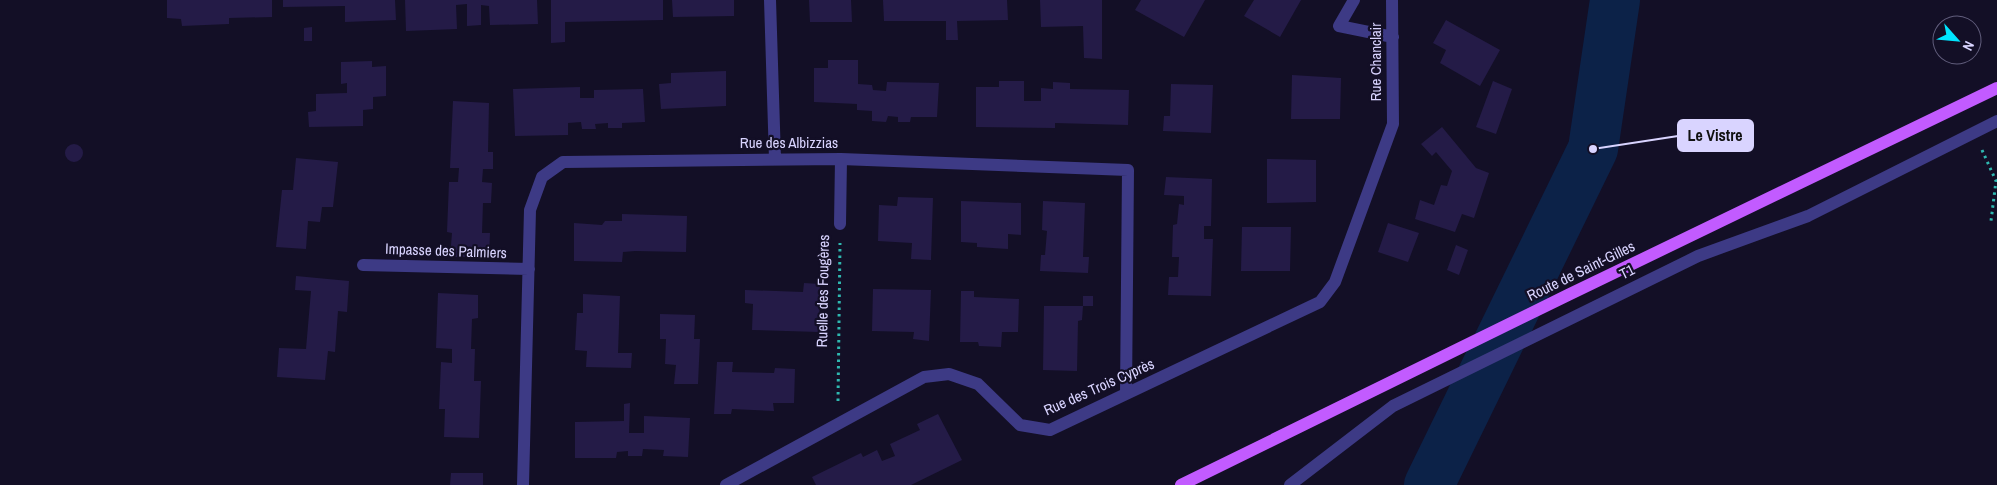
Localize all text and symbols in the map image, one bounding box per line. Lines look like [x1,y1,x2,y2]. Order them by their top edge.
north arrow [1932,15,1982,65]
street label: Rue Chanclair [1365,23,1386,101]
text: N [1959,38,1978,54]
callout: Le Vistre [1678,120,1753,151]
text: Le Vistre [1687,124,1743,146]
street label: Rue des Albizzias [740,132,838,153]
street label: Ruelle des Fougères [811,234,834,348]
street label: Route de Saint-Gilles [1523,235,1638,306]
street label: Impasse des Palmiers [385,238,507,263]
street label: T1 [1616,259,1638,284]
street label: Rue des Trois Cyprès [1040,353,1157,420]

